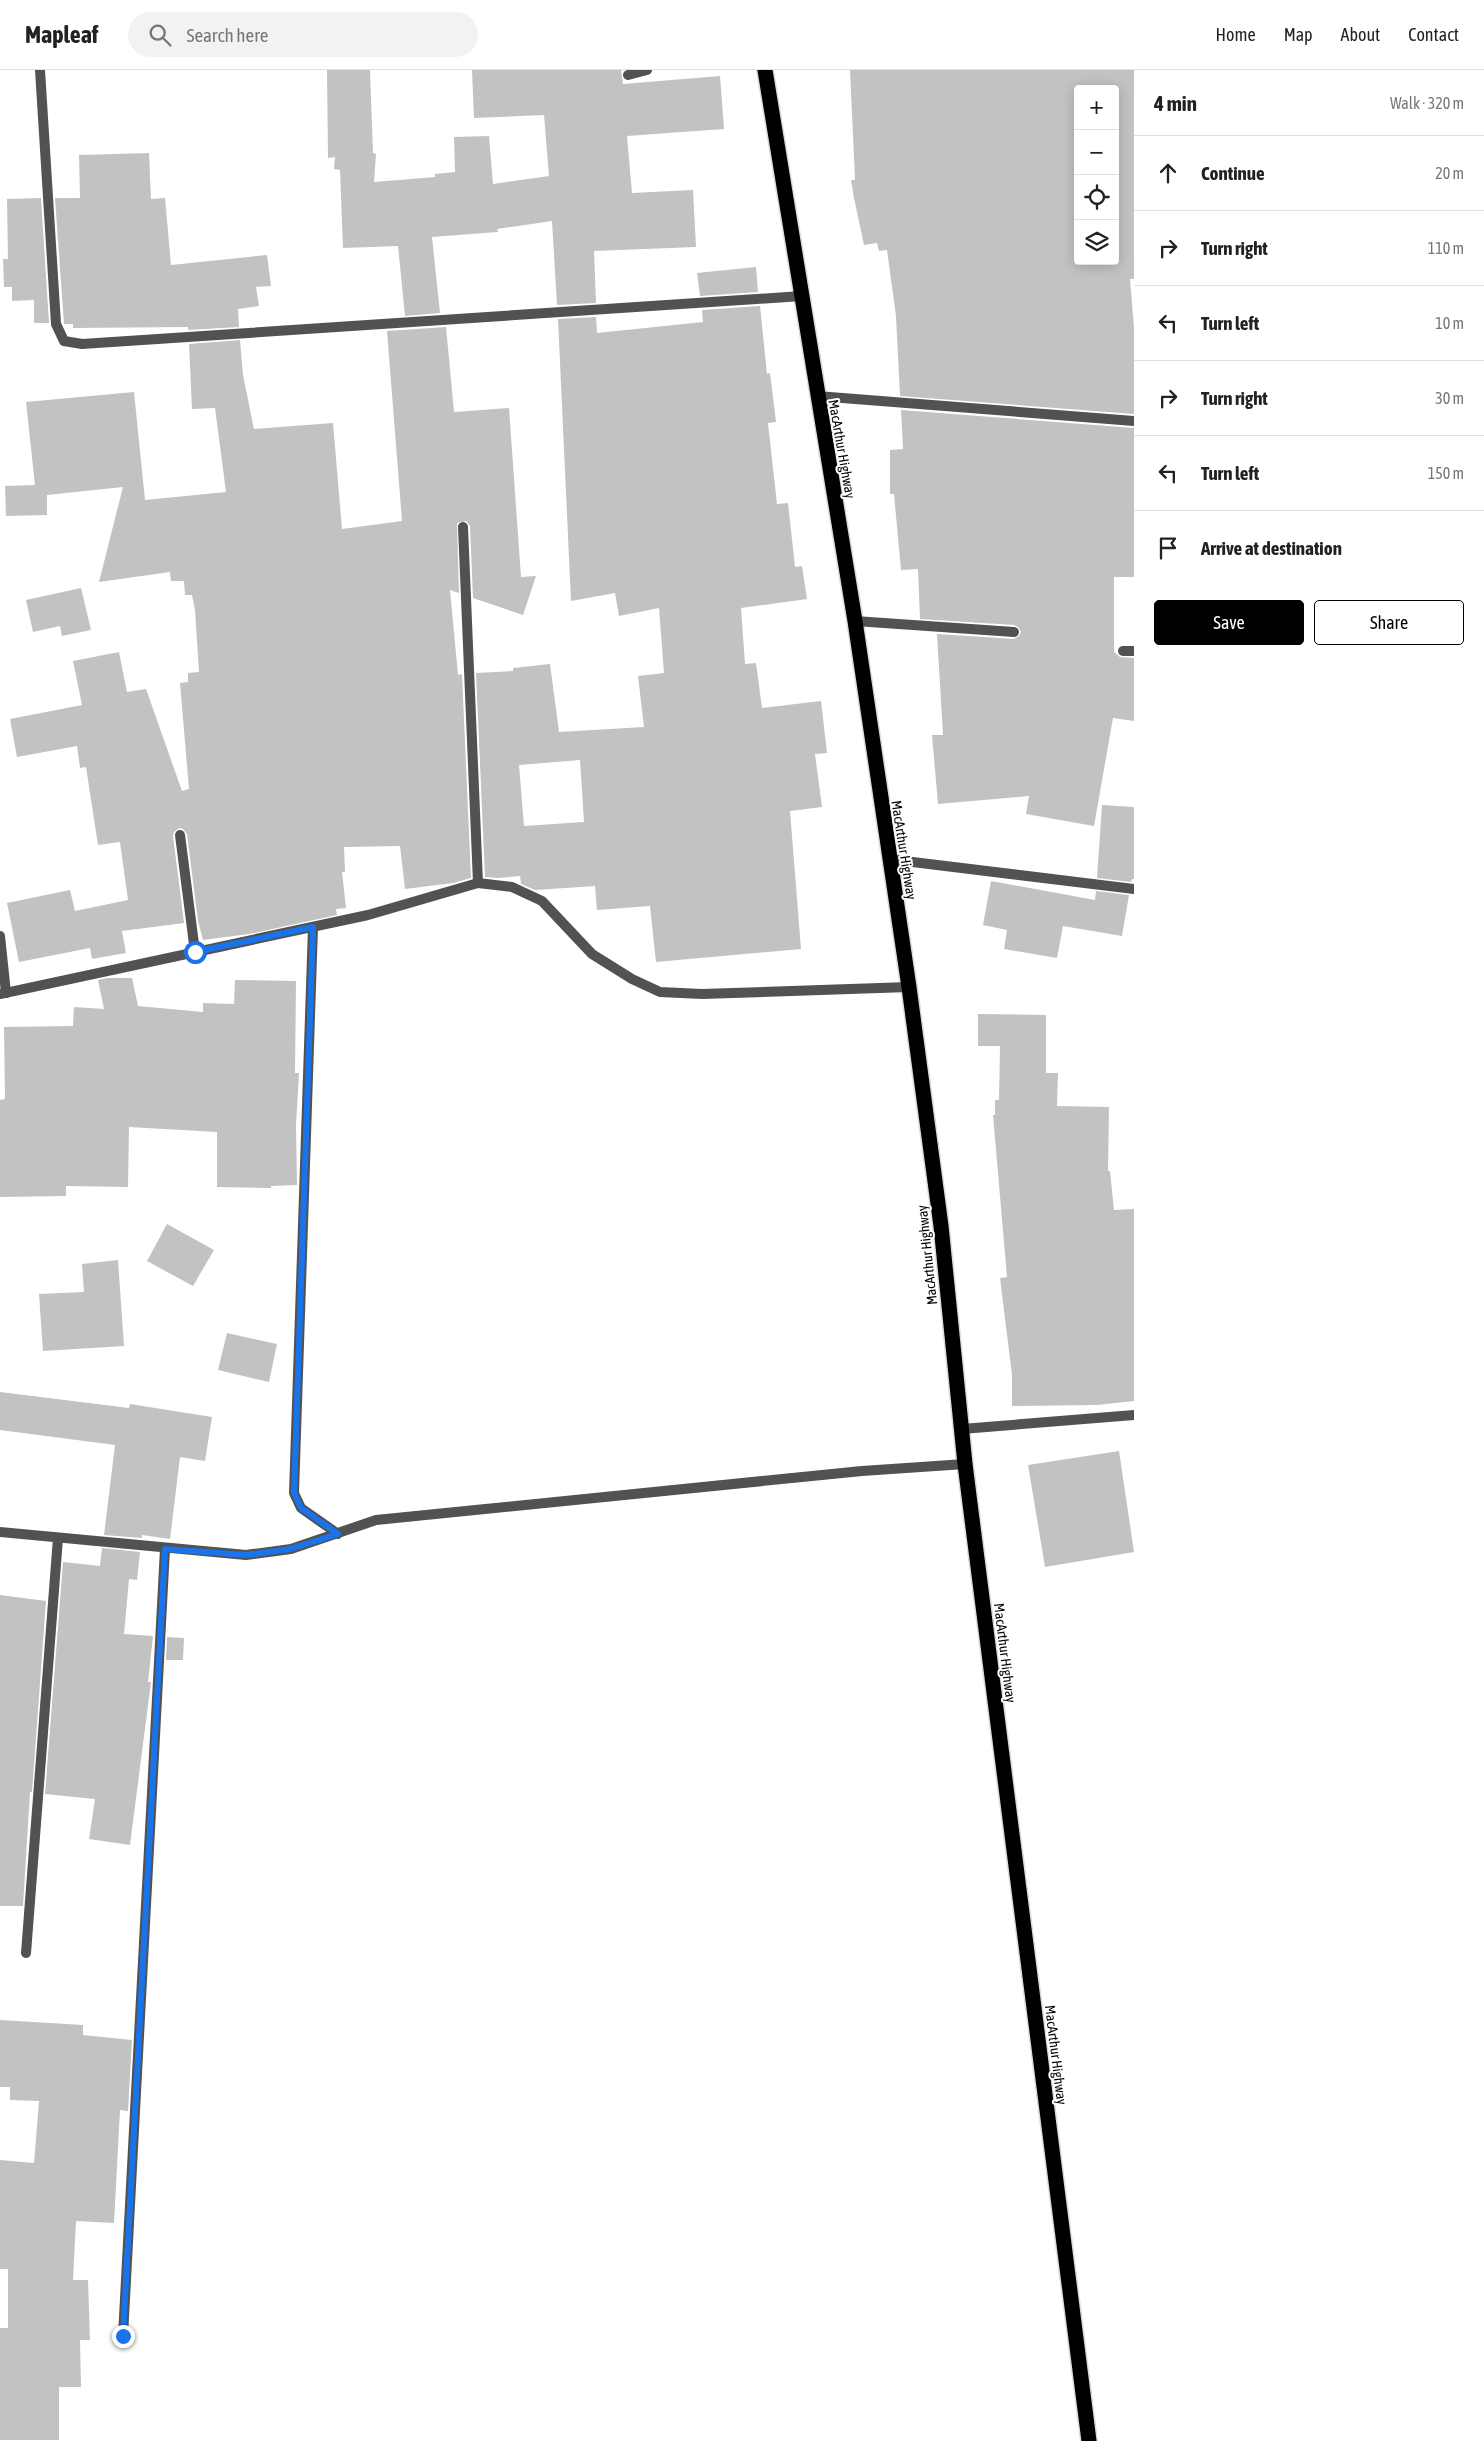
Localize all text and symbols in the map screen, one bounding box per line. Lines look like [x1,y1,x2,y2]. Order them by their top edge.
search box [128,12,478,57]
text: Mapleaf [25,21,98,48]
icon: search [146,21,174,49]
text: Search here [186,24,268,46]
text: Home [1216,24,1256,45]
text: Map [1284,24,1313,45]
text: About [1341,24,1380,45]
text: Contact [1408,24,1459,45]
map controls [1074,85,1119,265]
button: + [1074,85,1119,130]
text: 4 min [1154,91,1197,115]
text: Walk · 320 m [1390,94,1464,112]
button: − [1074,130,1119,175]
icon: ahead [1154,159,1182,187]
text: Continue [1201,162,1265,184]
text: 20 m [1435,164,1464,182]
button: locate [1074,175,1119,220]
button: layers [1074,220,1119,265]
icon: right [1154,234,1182,262]
text: Turn right [1201,237,1268,259]
text: 110 m [1428,239,1464,257]
icon: left [1154,309,1182,337]
text: Turn left [1201,312,1259,334]
text: 10 m [1435,314,1464,332]
icon: right [1154,384,1182,412]
text: Turn right [1201,387,1268,409]
text: 30 m [1435,389,1464,407]
street label: MacArthur Highway [825,398,859,500]
icon: left [1154,459,1182,487]
text: Turn left [1201,462,1259,484]
text: 150 m [1428,464,1464,482]
icon: arrive [1154,534,1182,562]
text: Arrive at destination [1201,537,1342,559]
button: Save [1154,600,1304,645]
button: Share [1314,600,1464,645]
street label: MacArthur Highway [888,799,920,901]
route start [184,941,207,964]
street label: MacArthur Highway [914,1204,940,1306]
street label: MacArthur Highway [991,1602,1019,1704]
street label: MacArthur Highway [1042,2004,1070,2106]
route end [112,2325,135,2348]

